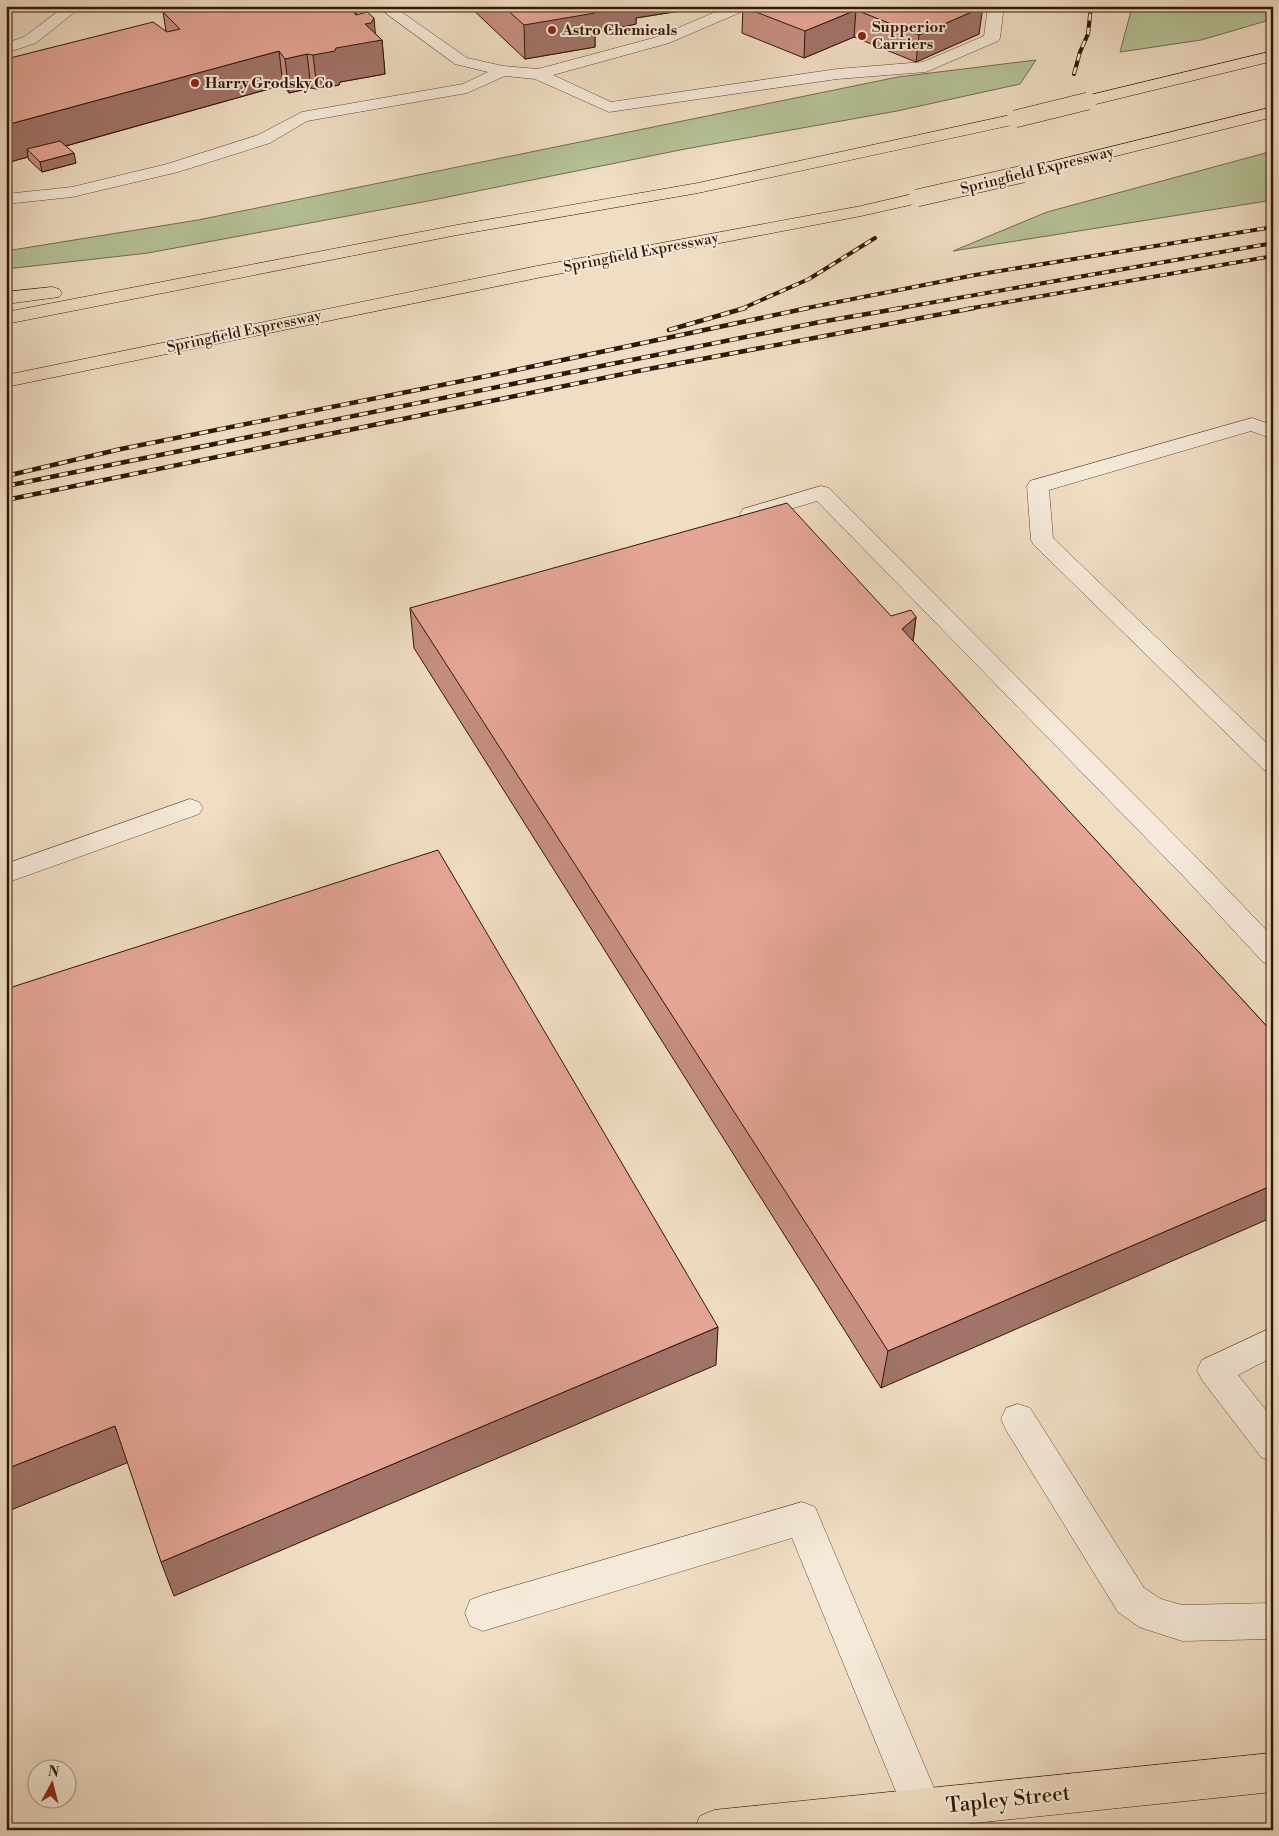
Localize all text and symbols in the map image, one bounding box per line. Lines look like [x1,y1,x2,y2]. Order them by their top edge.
place label: Supperior Carriers [872,18,946,54]
place label: Astro Chemicals [561,21,677,40]
marker: Astro Chemicals [546,24,558,36]
marker: Supperior Carriers [856,30,868,42]
place label: Harry Grodsky Co [205,74,334,93]
marker: Harry Grodsky Co [189,77,201,89]
street label: Springfield Expressway [958,142,1117,199]
street label: Springfield Expressway [562,228,721,277]
street label: Springfield Expressway [165,306,324,357]
north arrow [28,1758,78,1808]
text: N [47,1762,60,1782]
street label: Tapley Street [945,1780,1072,1819]

